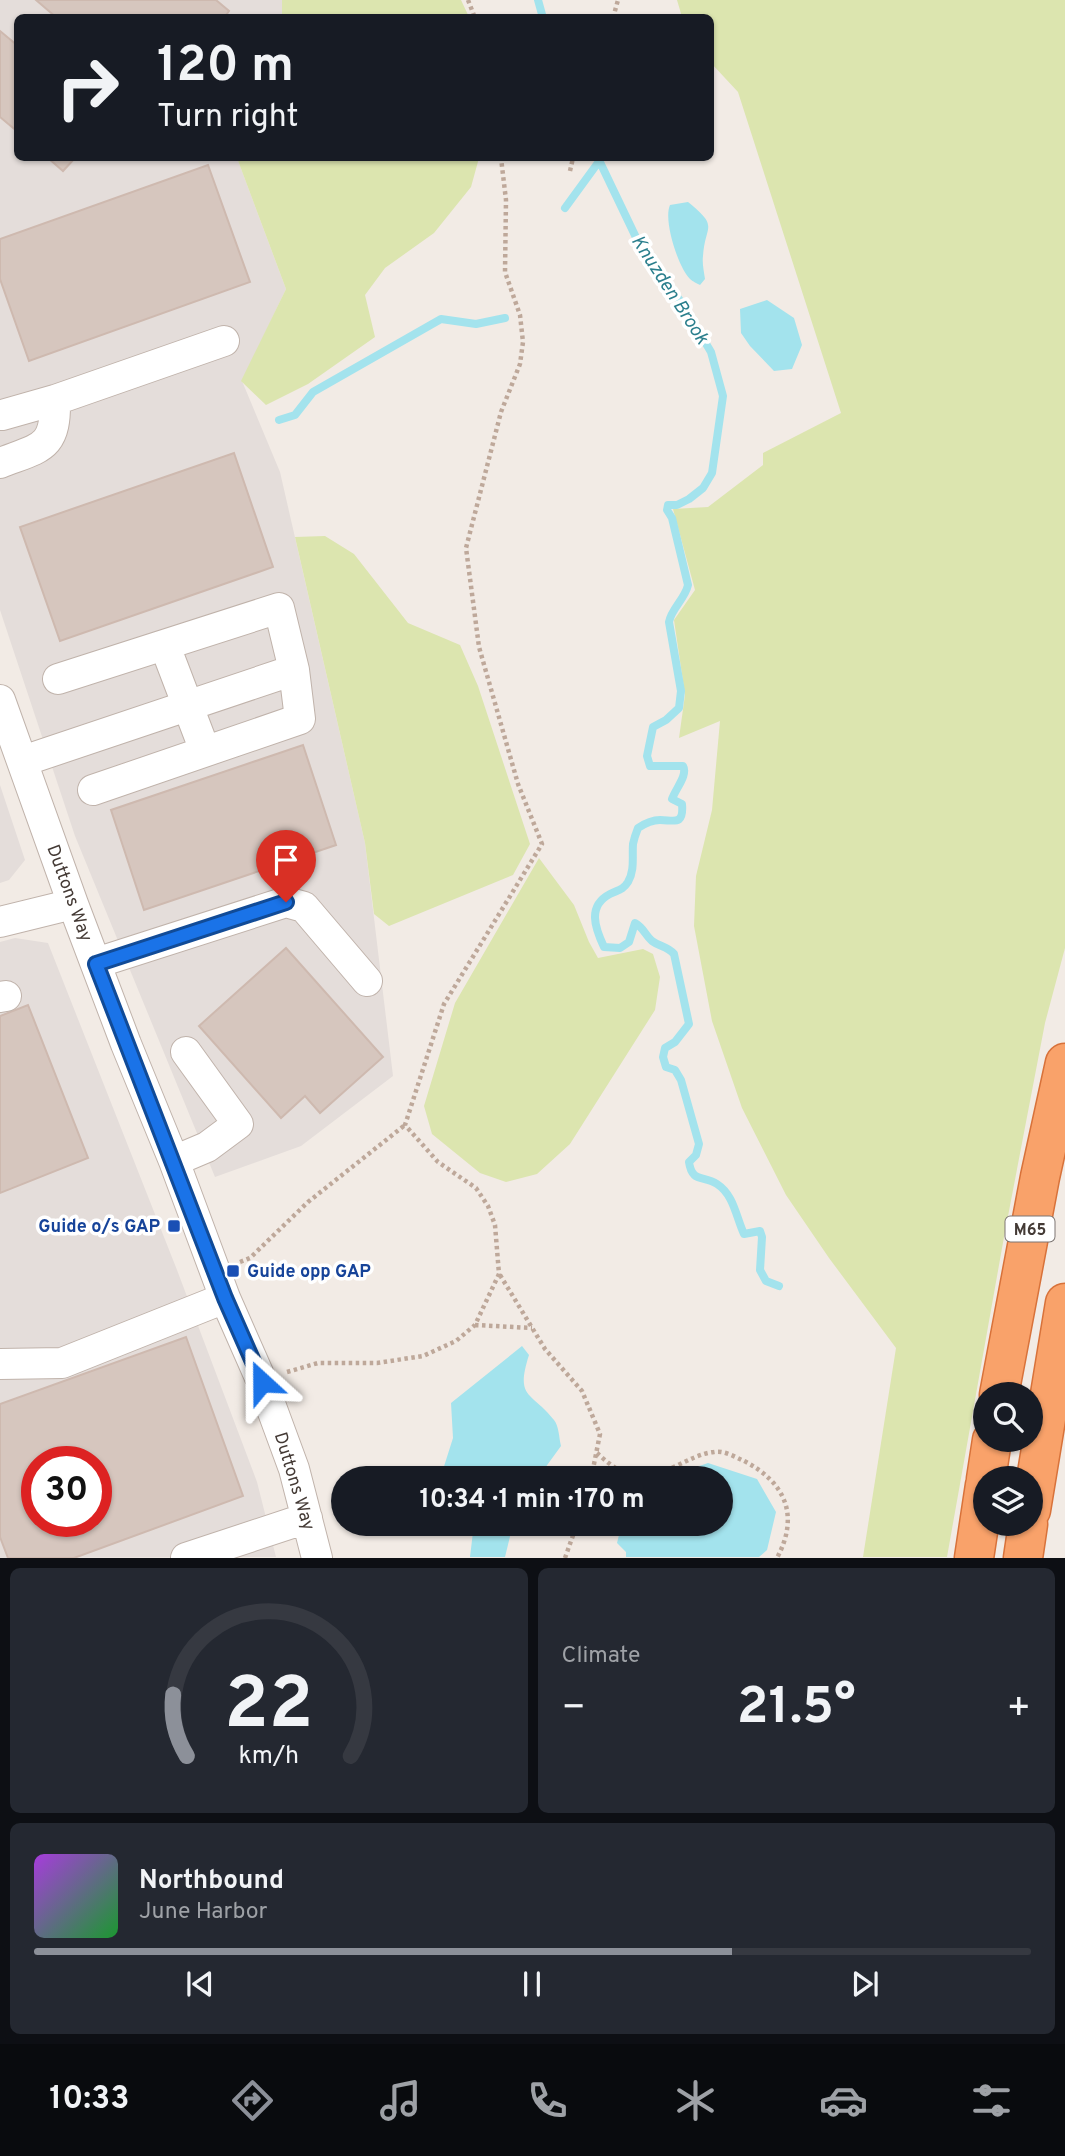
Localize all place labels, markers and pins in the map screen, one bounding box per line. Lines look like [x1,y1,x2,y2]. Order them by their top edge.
pin [256,830,316,902]
place label: Guide o/s GAP [38,1216,161,1239]
marker: Guide o/s GAP [166,1218,182,1234]
place label: Guide opp GAP [247,1261,371,1284]
marker: Guide opp GAP [225,1263,241,1279]

